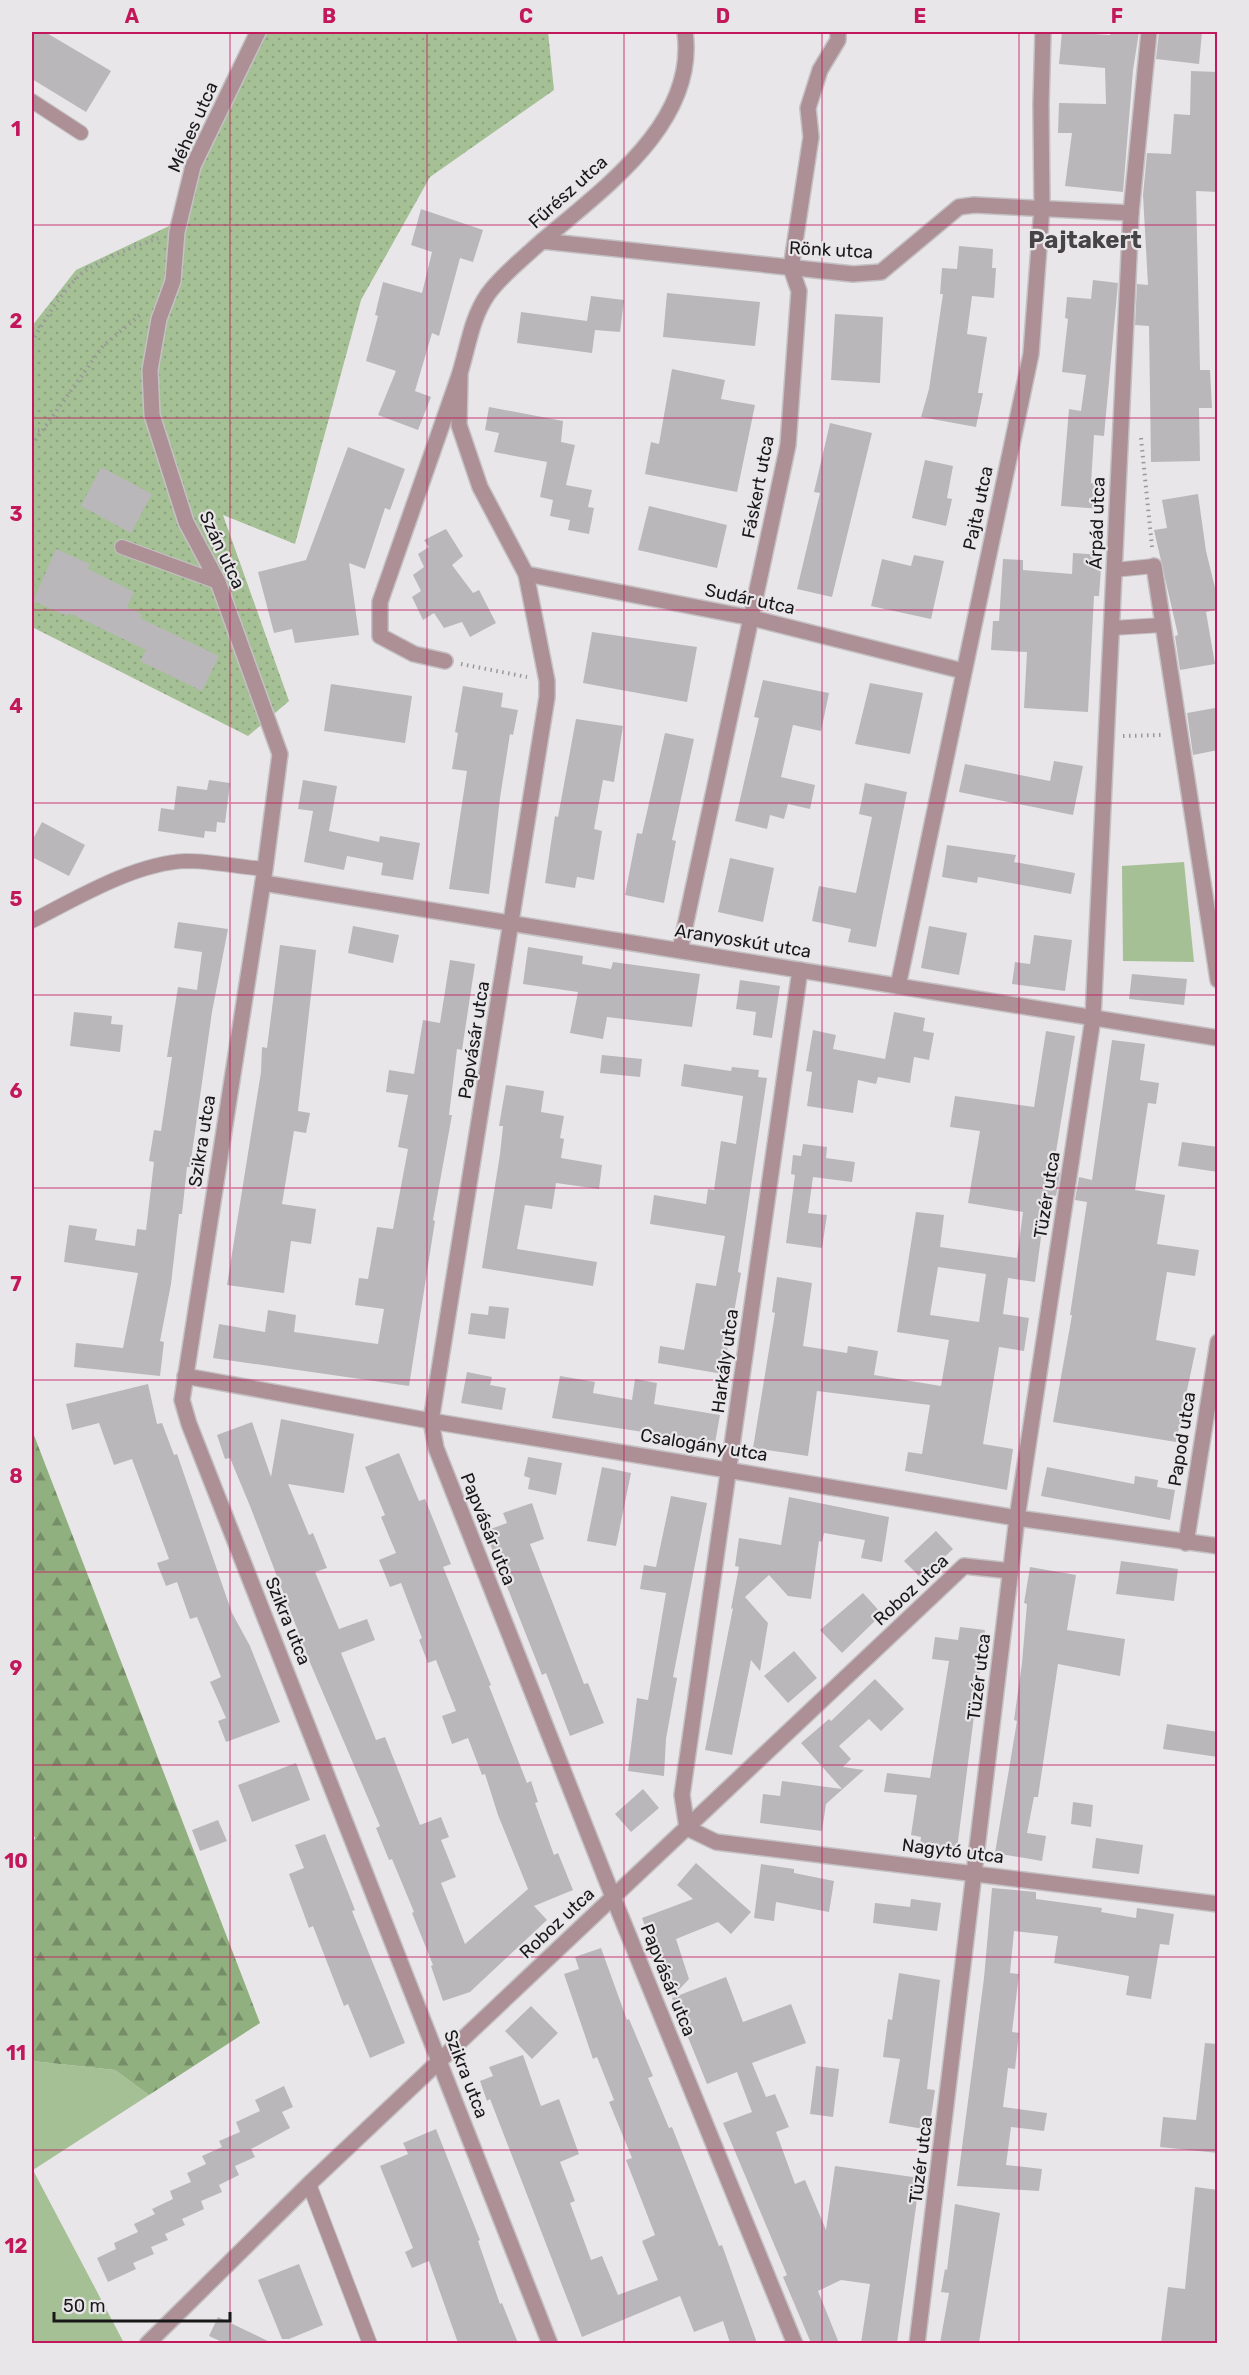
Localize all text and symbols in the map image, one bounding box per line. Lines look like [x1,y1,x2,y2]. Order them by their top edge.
text: A [125,4,140,28]
text: B [322,4,336,28]
text: C [519,4,533,28]
text: D [716,4,730,28]
text: E [914,4,926,28]
text: F [1111,4,1123,28]
street label: Méhes utca [163,78,223,176]
text: 1 [11,117,21,141]
street label: Fűrész utca [524,151,612,233]
district label: Pajtakert [1028,226,1142,254]
street label: Rönk utca [788,237,874,263]
text: 2 [10,309,23,333]
street label: Fáskert utca [737,434,779,540]
street label: Pajta utca [958,464,998,552]
street label: Árpád utca [1084,476,1110,570]
text: 3 [9,502,23,526]
street label: Szán utca [194,508,250,592]
street label: Sudár utca [703,579,797,619]
text: 4 [9,694,23,718]
text: 5 [10,887,23,911]
street label: Aranyoskút utca [673,919,813,963]
street label: Papvásár utca [454,980,494,1100]
text: 6 [9,1079,23,1103]
street label: Szikra utca [184,1093,220,1189]
street label: Tüzér utca [1029,1150,1065,1240]
text: 7 [10,1272,22,1296]
street label: Harkály utca [707,1308,743,1414]
street label: Papod utca [1164,1390,1200,1488]
street label: Csalogány utca [639,1424,769,1466]
text: 8 [9,1464,23,1488]
street label: Papvásár utca [456,1470,520,1588]
street label: Roboz utca [869,1550,953,1630]
street label: Szikra utca [260,1574,316,1668]
street label: Tüzér utca [963,1632,995,1722]
text: 9 [10,1656,23,1680]
street label: Nagytó utca [901,1834,1005,1868]
text: 10 [4,1849,28,1873]
street label: Roboz utca [515,1883,599,1963]
street label: Papvásár utca [636,1921,700,2039]
street label: Szikra utca [439,2027,493,2121]
text: 11 [6,2041,26,2065]
street label: Tüzér utca [905,2115,937,2205]
text: 12 [5,2234,27,2258]
scale bar [54,2285,230,2323]
text: 50 m [63,2295,106,2317]

